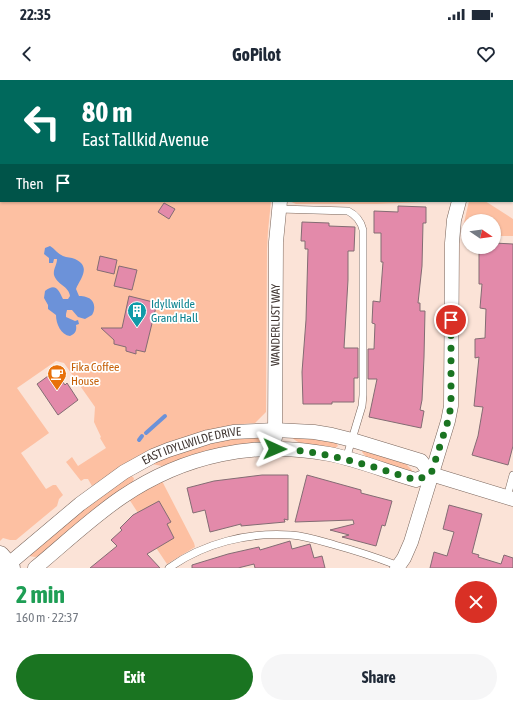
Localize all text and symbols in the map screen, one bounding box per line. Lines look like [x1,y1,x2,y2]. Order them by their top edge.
text: 22:35 [20,6,51,23]
icon: back [16,43,38,65]
icon: heart [475,43,497,65]
text: GoPilot [232,44,281,65]
icon: left [16,96,68,148]
text: 80 m [82,96,132,128]
text: East Tallkid Avenue [82,129,209,150]
icon: arrive [52,172,74,194]
text: Then [16,175,44,192]
north arrow [461,214,501,254]
map controls [461,214,501,254]
street label: WANDERLUST WAY [268,283,283,366]
place label: Idyllwilde Grand Hall [151,297,199,325]
building icon: Idyllwilde Grand Hall [126,300,148,328]
pin [434,303,468,337]
icon: arrive [440,309,462,331]
place label: Fika Coffee House [71,360,119,388]
cafe icon: Fika Coffee House [46,363,68,391]
street label: EAST IDYLLWILDE DRIVE [140,425,241,468]
position arrow [254,428,296,470]
text: 2 min [16,581,65,608]
button: close [455,581,497,623]
text: 160 m · 22:37 [16,610,79,625]
button: Exit [16,654,253,700]
button: Share [261,654,497,700]

